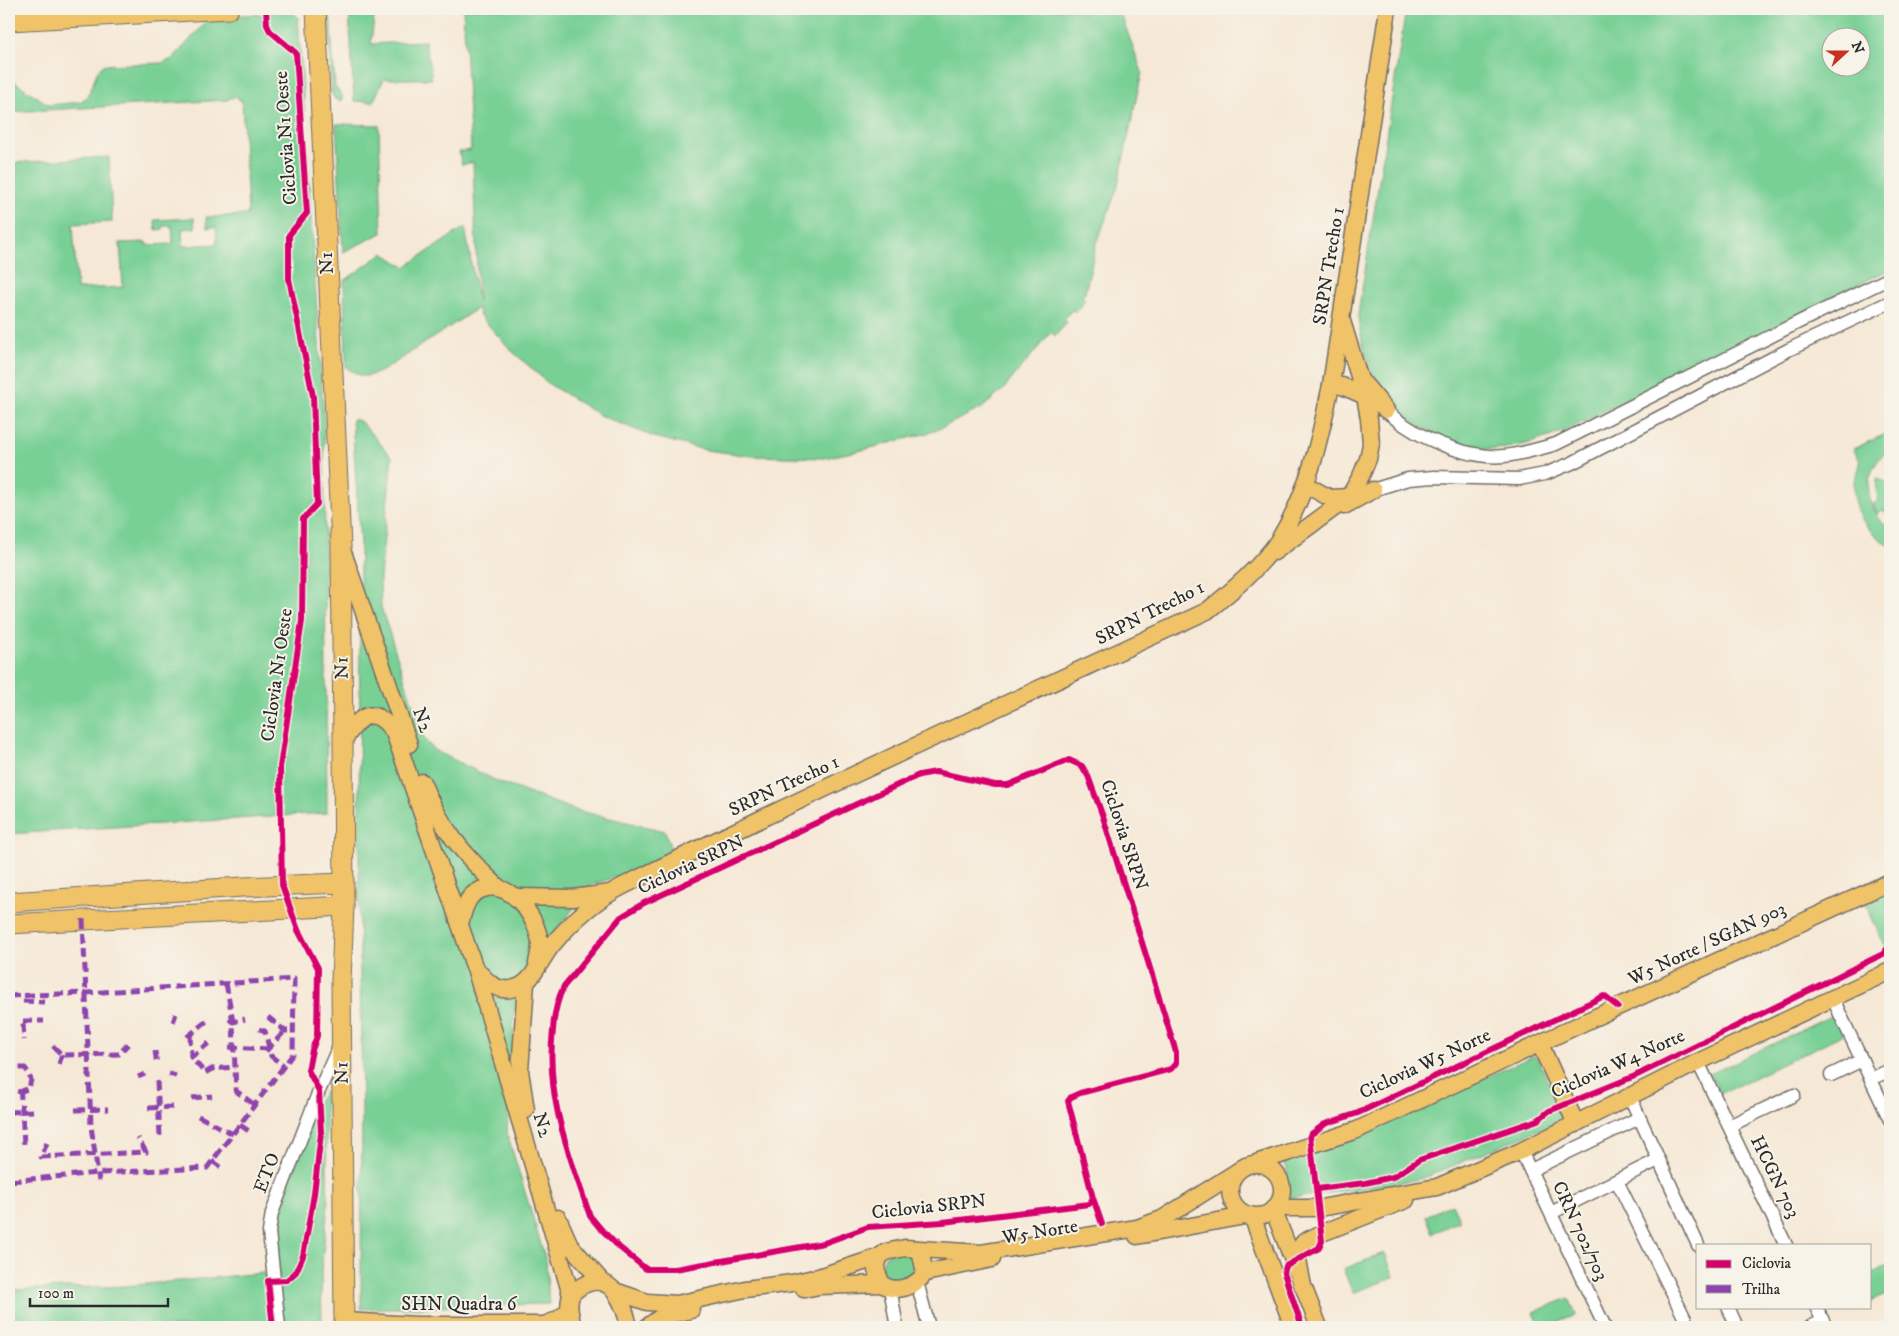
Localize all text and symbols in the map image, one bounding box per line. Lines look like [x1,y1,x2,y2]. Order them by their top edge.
north arrow [1822,28,1872,78]
text: N [1847,39,1868,57]
street label: Ciclovia N1 Oeste [270,70,302,206]
street label: SRPN Trecho 1 [1308,205,1350,327]
street label: N1 [315,251,339,275]
street label: SRPN Trecho 1 [1092,576,1208,650]
street label: Ciclovia N1 Oeste [256,607,298,743]
street label: N1 [330,656,354,679]
street label: N2 [407,704,437,736]
street label: SRPN Trecho 1 [725,750,843,822]
street label: Ciclovia SRPN [1095,777,1153,893]
street label: Ciclovia SRPN [634,830,748,900]
street label: W5 Norte / SGAN 903 [1624,897,1790,991]
street label: Ciclovia W5 Norte [1356,1023,1494,1104]
street label: Ciclovia W4 Norte [1548,1024,1688,1104]
street label: N1 [330,1061,354,1084]
street label: N2 [528,1110,557,1141]
street label: HCGN 703 [1745,1132,1805,1222]
street label: ETO [249,1150,285,1196]
street label: CRN 702/703 [1547,1178,1613,1284]
street label: Ciclovia SRPN [871,1190,987,1224]
street label: W5 Norte [1000,1215,1080,1249]
legend [1696,1244,1872,1308]
text: Ciclovia [1742,1254,1791,1273]
scale bar [30,1276,168,1308]
text: Trilha [1742,1280,1781,1299]
text: 100 m [38,1284,74,1303]
street label: SHN Quadra 6 [401,1293,518,1316]

